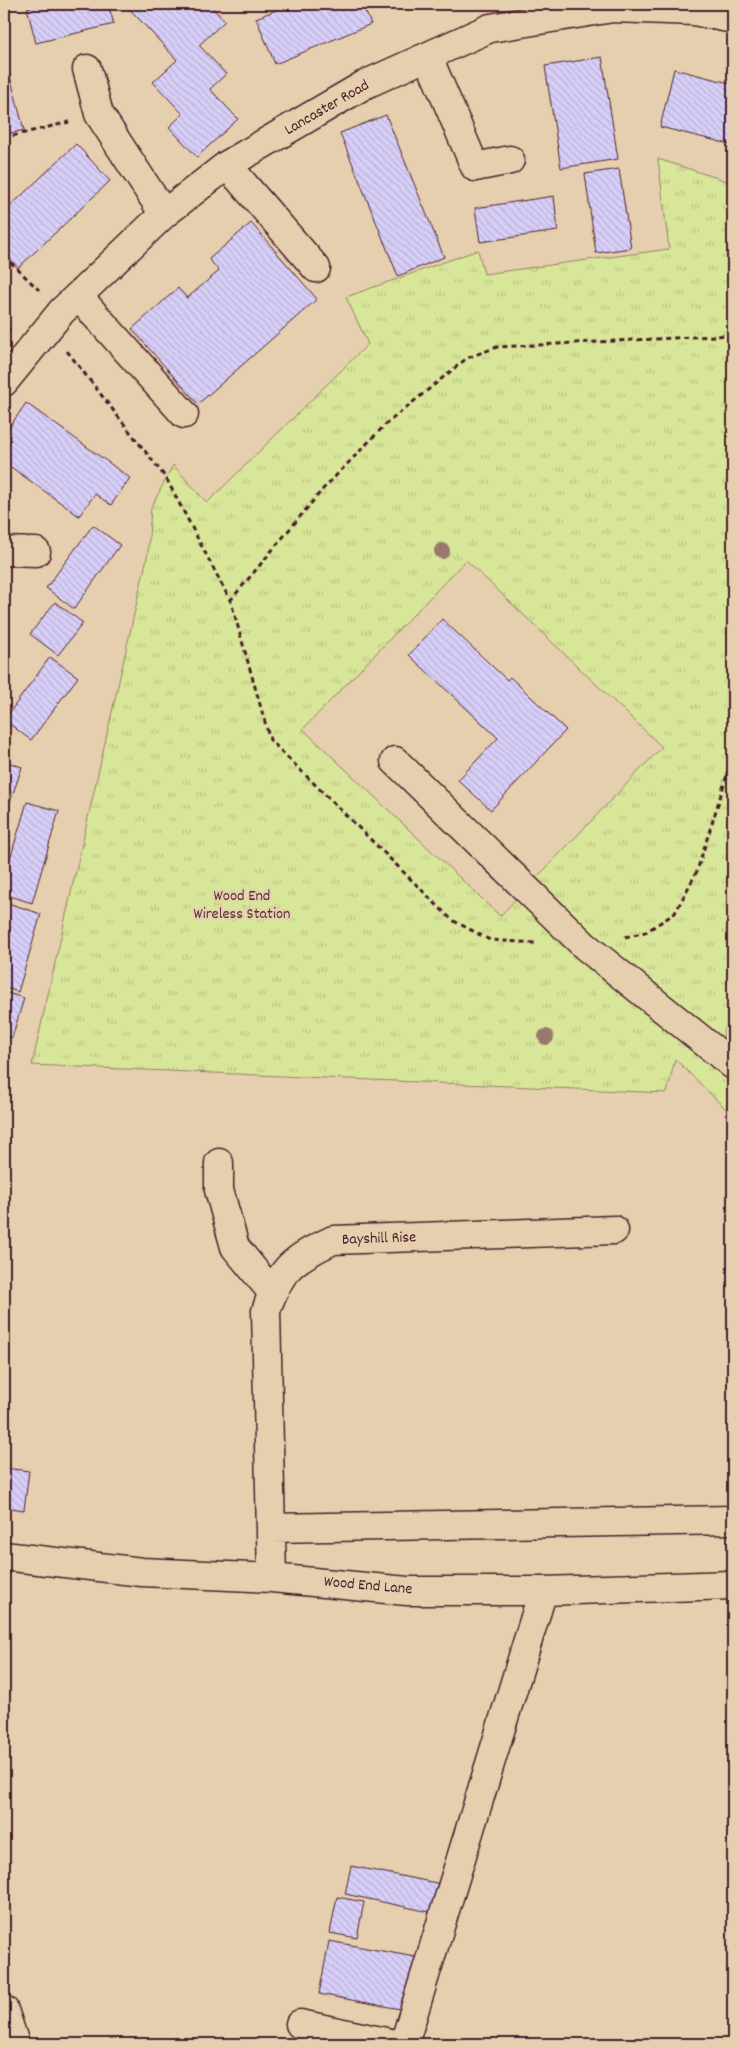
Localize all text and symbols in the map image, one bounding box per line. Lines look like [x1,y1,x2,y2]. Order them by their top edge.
street label: Lancaster Road [280,74,374,142]
park label: Wood End Wireless Station [194,885,290,926]
street label: Bayshill Rise [341,1226,417,1252]
street label: Wood End Lane [323,1571,413,1601]

